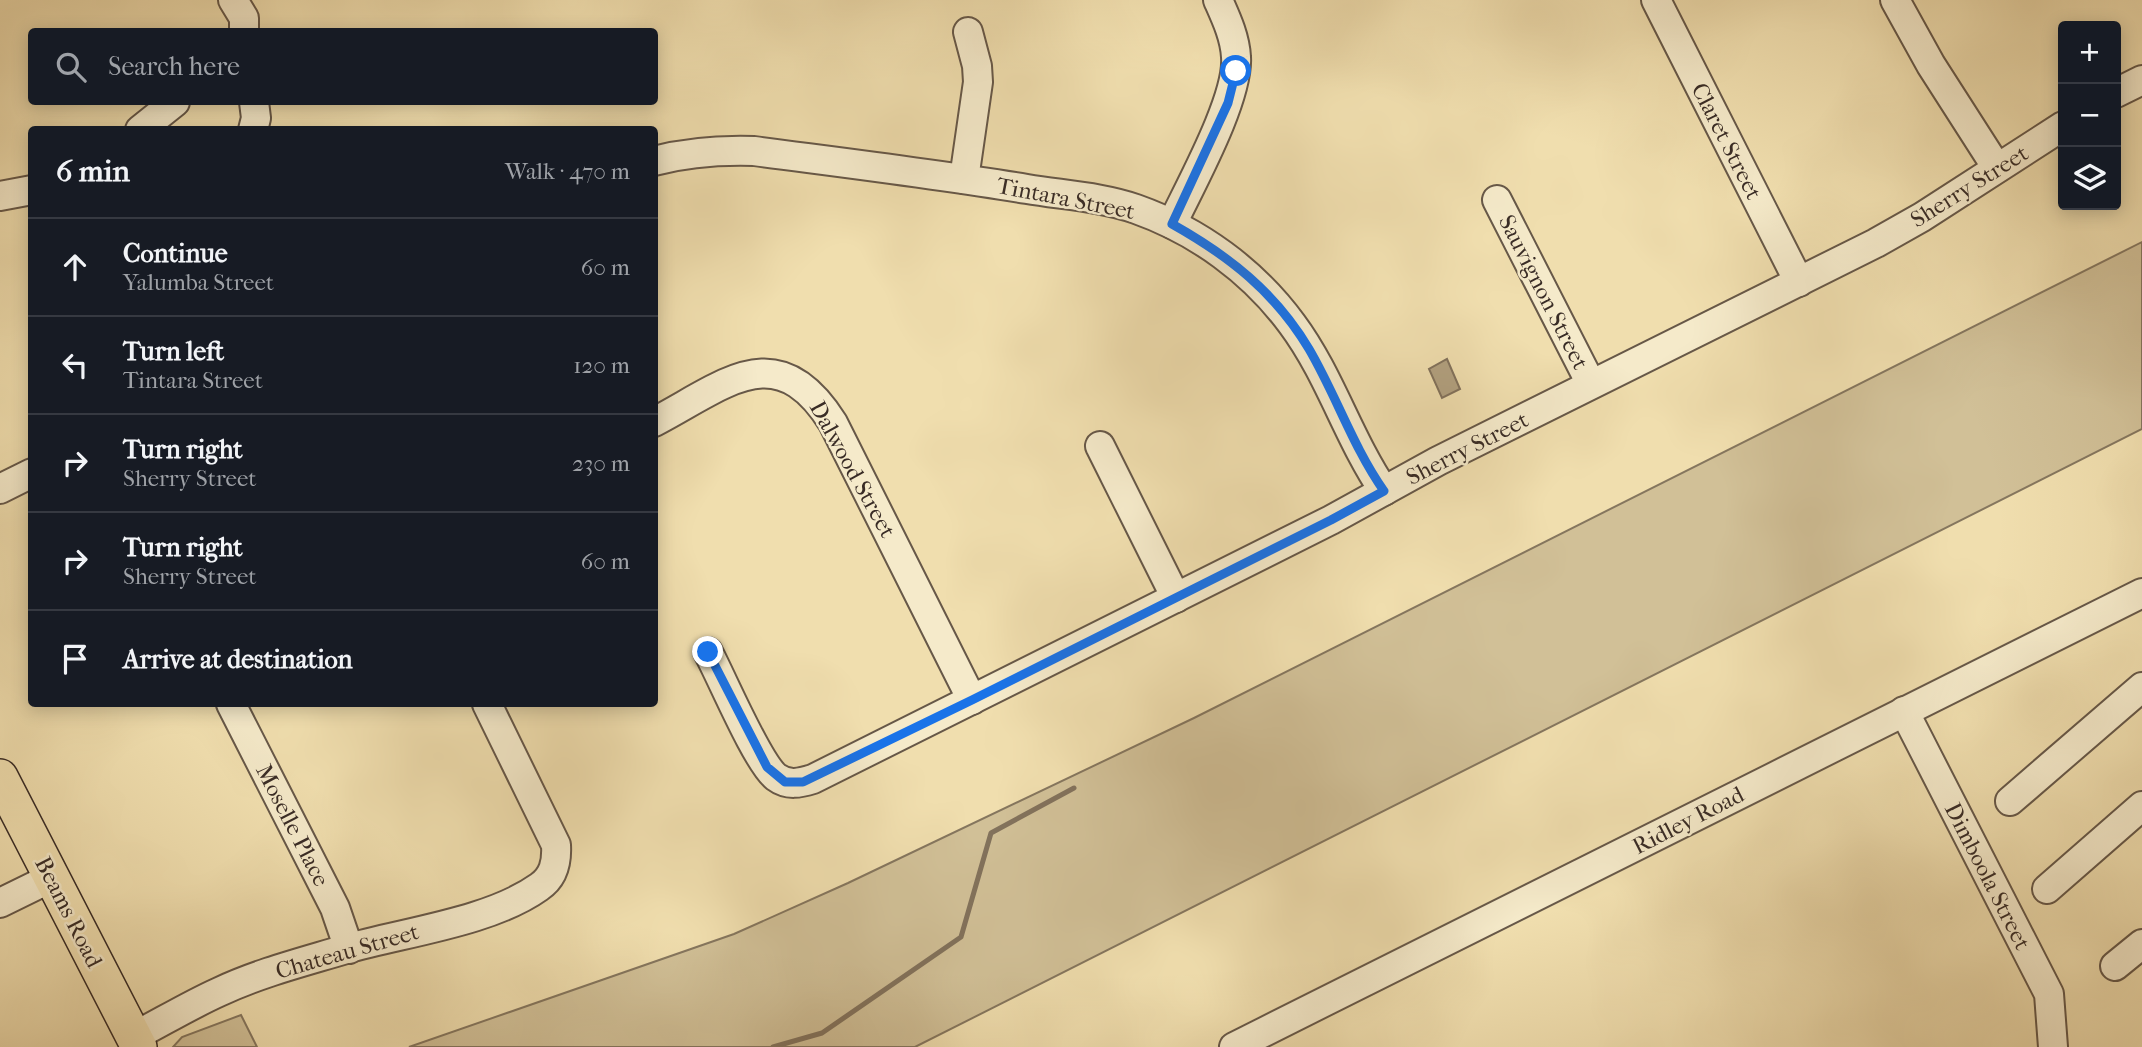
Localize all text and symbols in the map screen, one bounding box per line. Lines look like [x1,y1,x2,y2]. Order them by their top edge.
map controls [2058,21,2121,210]
button: + [2058,21,2121,84]
search box [28,28,658,105]
icon: search [52,48,90,86]
text: Search here [108,51,240,82]
route start [1220,55,1251,86]
street label: Claret Street [1686,78,1767,204]
button: − [2058,84,2121,147]
street label: Sherry Street [1906,140,2033,233]
button: layers [2058,147,2121,210]
text: 6 min [56,154,130,189]
text: Walk · 470 m [505,158,630,185]
street label: Tintara Street [995,172,1137,225]
street label: Sauvignon Street [1493,211,1594,374]
text: Continue [123,238,228,269]
icon: ahead [56,248,94,286]
text: 60 m [581,254,630,281]
text: Yalumba Street [123,269,274,296]
text: Turn left [123,336,224,367]
icon: left [56,346,94,384]
text: 120 m [573,352,630,379]
text: Tintara Street [123,367,263,394]
street label: Dalwood Street [804,396,901,542]
street label: Sherry Street [1402,406,1533,491]
text: Turn right [123,434,243,465]
icon: right [56,444,94,482]
text: 230 m [572,450,630,477]
text: Sherry Street [123,465,257,492]
text: Turn right [123,532,243,563]
icon: right [56,542,94,580]
text: 60 m [581,548,630,575]
text: Sherry Street [123,563,257,590]
route end [692,636,723,667]
icon: arrive [56,640,94,678]
text: Arrive at destination [123,644,353,675]
street label: Moselle Place [250,760,335,891]
street label: Ridley Road [1628,781,1749,860]
street label: Dimboola Street [1939,798,2036,954]
street label: Beams Road [29,852,108,973]
street label: Chateau Street [272,918,422,985]

